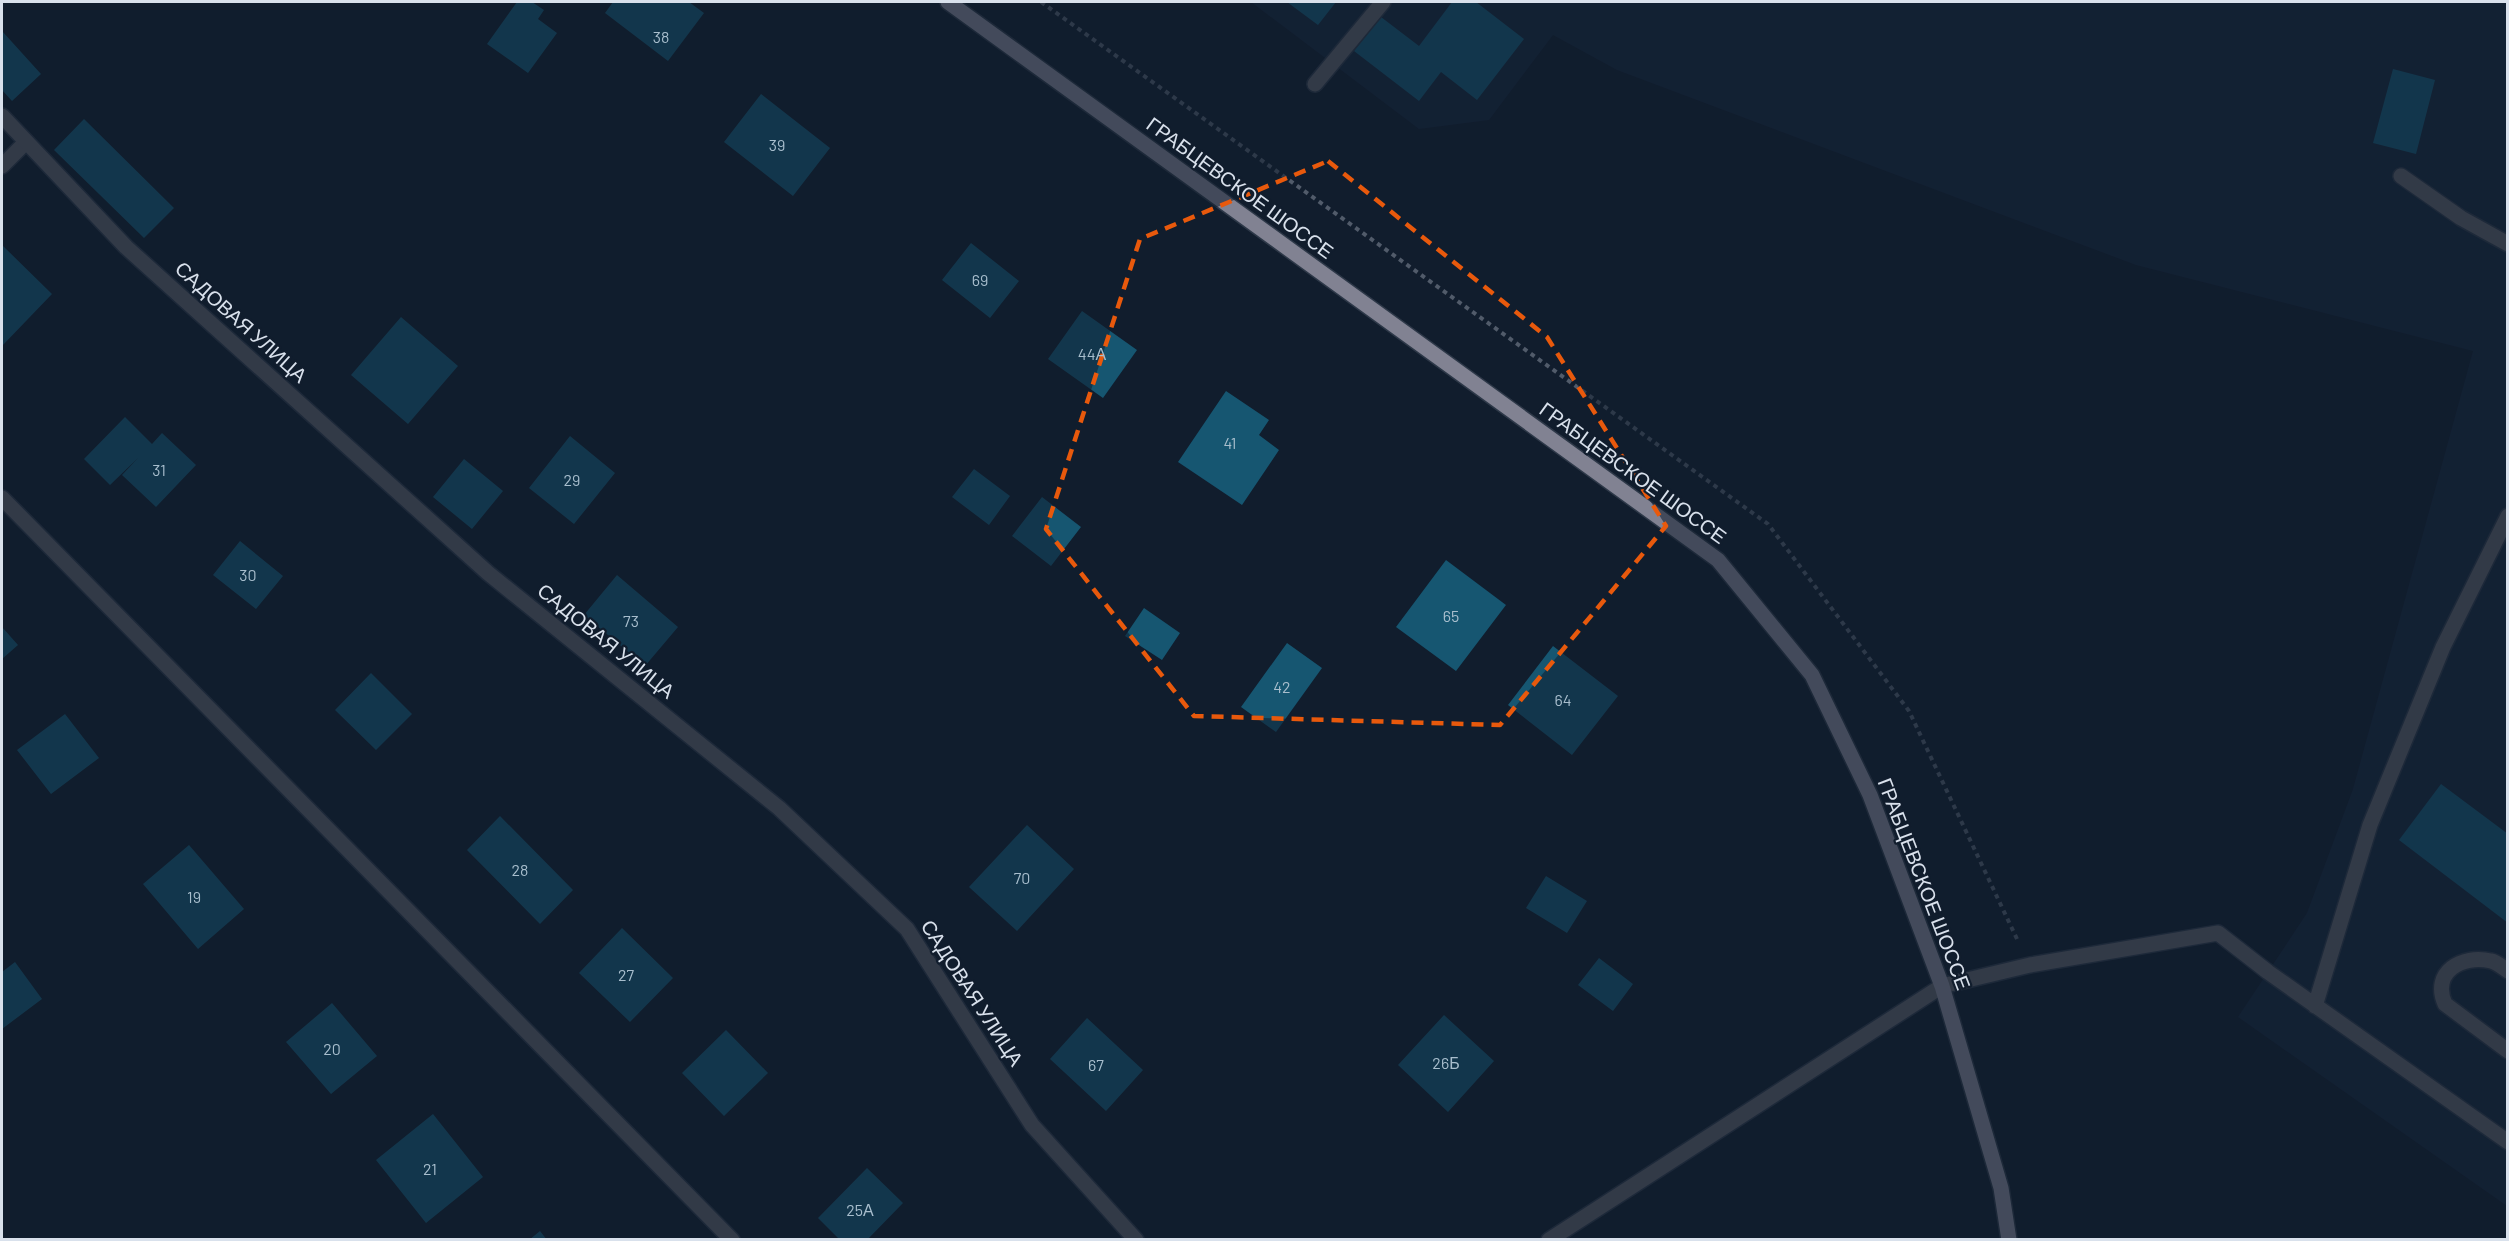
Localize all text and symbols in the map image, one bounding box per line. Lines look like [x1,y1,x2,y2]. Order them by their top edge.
house number: 38 [653,27,669,46]
street label: ГРАБЦЕВСКОЕ ШОССЕ [1143,111,1339,263]
house number: 39 [769,135,785,154]
street label: САДОВАЯ УЛИЦА [171,256,313,387]
house number: 69 [972,270,988,289]
house number: 44А [1078,344,1106,363]
street label: ГРАБЦЕВСКОЕ ШОССЕ [1536,396,1732,548]
house number: 41 [1224,433,1236,452]
house number: 31 [152,460,166,479]
house number: 29 [564,470,580,489]
house number: 30 [239,565,257,584]
street label: САДОВАЯ УЛИЦА [533,578,680,703]
house number: 65 [1443,606,1459,625]
house number: 73 [623,611,639,630]
house number: 42 [1273,677,1291,696]
house number: 64 [1554,690,1572,709]
street label: ГРАБЦЕВСКОЕ ШОССЕ [1873,774,1976,993]
house number: 28 [512,860,528,879]
house number: 70 [1014,868,1030,887]
house number: 19 [187,887,201,906]
street label: САДОВАЯ УЛИЦА [917,915,1029,1071]
house number: 27 [618,965,634,984]
house number: 20 [323,1039,341,1058]
house number: 26Б [1432,1053,1460,1072]
house number: 67 [1088,1055,1104,1074]
house number: 21 [423,1159,437,1178]
house number: 25А [846,1200,874,1219]

